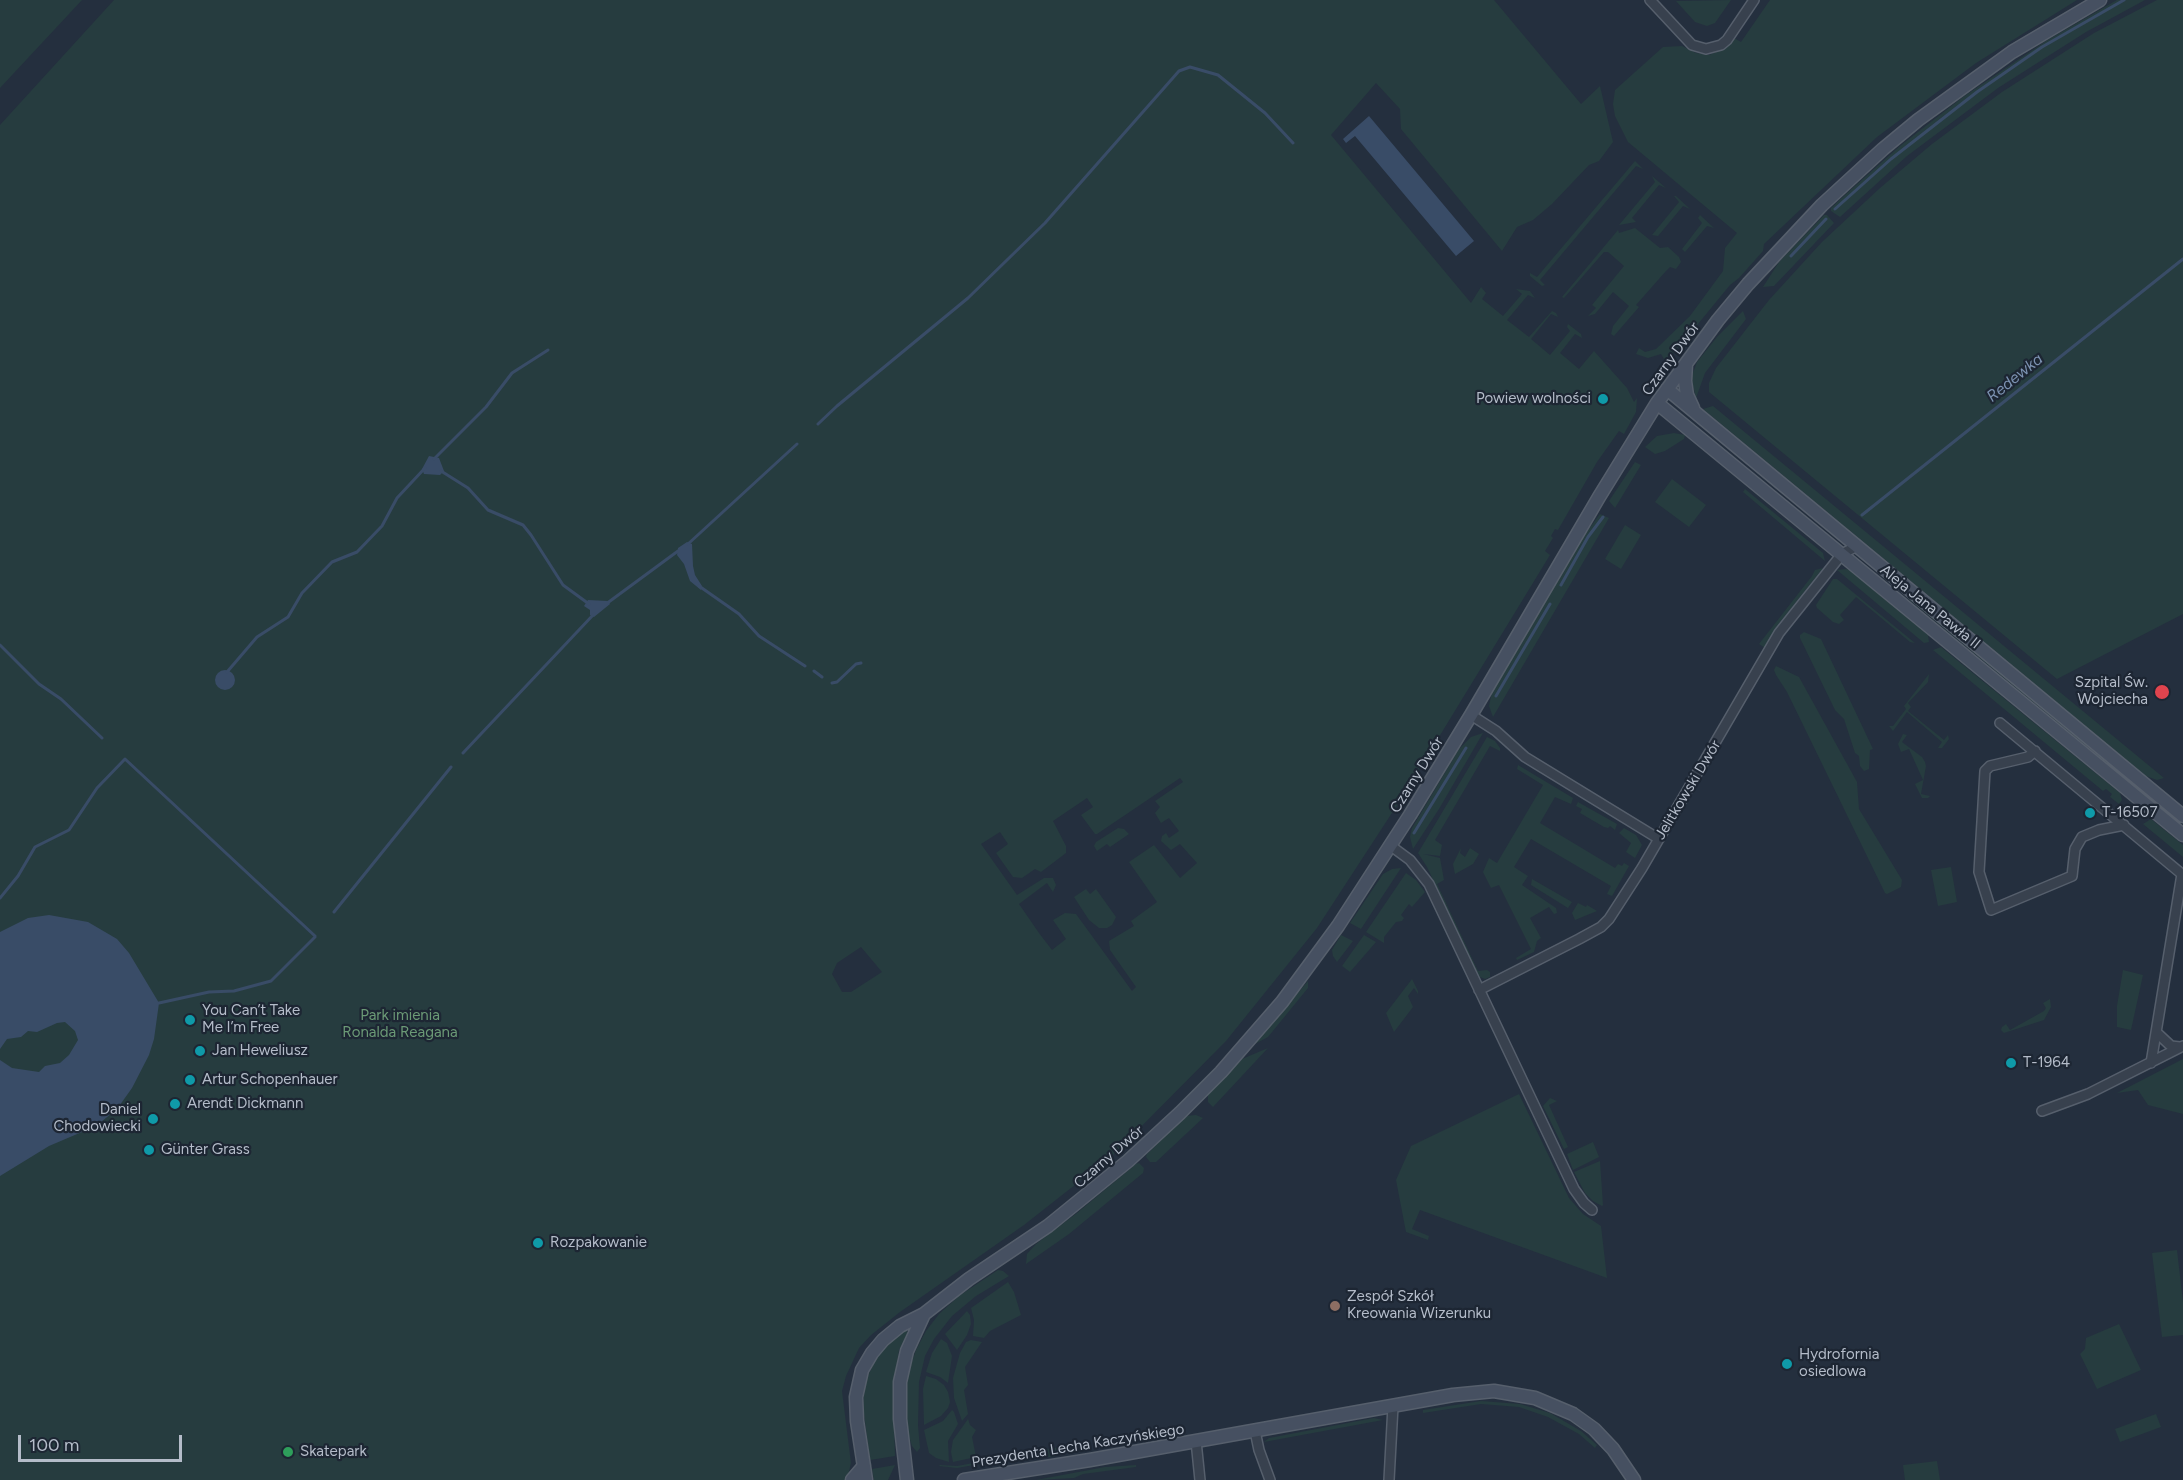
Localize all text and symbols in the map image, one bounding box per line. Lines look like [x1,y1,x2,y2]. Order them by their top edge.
street label: Czarny Dwór [1638,319,1704,399]
water label: Redewka [1983,350,2047,406]
place label: Powiew wolności [1476,390,1591,408]
marker: Powiew wolności [1596,392,1610,406]
street label: Aleja Jana Pawła II [1876,561,1984,653]
place label: Szpital Św. Wojciecha [2075,674,2148,709]
marker: Szpital Św. Wojciecha [2153,683,2171,701]
street label: Czarny Dwór [1386,734,1448,816]
street label: Jelitkowski Dwór [1651,737,1725,843]
place label: T-16507 [2102,804,2158,822]
marker: T-16507 [2083,806,2097,820]
place label: You Can’t Take Me I’m Free [202,1002,300,1037]
park label: Park imienia Ronalda Reagana [342,1007,458,1042]
marker: You Can’t Take Me I’m Free [183,1013,197,1027]
place label: Jan Heweliusz [212,1042,308,1060]
marker: Jan Heweliusz [193,1044,207,1058]
place label: T-1964 [2023,1054,2070,1072]
marker: T-1964 [2004,1056,2018,1070]
place label: Artur Schopenhauer [202,1071,338,1089]
marker: Artur Schopenhauer [183,1073,197,1087]
place label: Arendt Dickmann [187,1095,303,1113]
marker: Arendt Dickmann [168,1097,182,1111]
place label: Daniel Chodowiecki [54,1101,141,1136]
marker: Daniel Chodowiecki [146,1112,160,1126]
street label: Czarny Dwór [1070,1122,1148,1192]
place label: Günter Grass [161,1141,250,1159]
marker: Günter Grass [142,1143,156,1157]
place label: Rozpakowanie [550,1234,647,1252]
marker: Rozpakowanie [531,1236,545,1250]
place label: Zespół Szkół Kreowania Wizerunku [1347,1288,1491,1323]
marker: Zespół Szkół Kreowania Wizerunku [1328,1299,1342,1313]
place label: Hydrofornia osiedlowa [1799,1346,1879,1381]
marker: Hydrofornia osiedlowa [1780,1357,1794,1371]
street label: Prezydenta Lecha Kaczyńskiego [970,1420,1186,1472]
scale bar [21,1423,184,1461]
text: 100 m [29,1434,79,1456]
place label: Skatepark [300,1443,367,1461]
marker: Skatepark [281,1445,295,1459]

